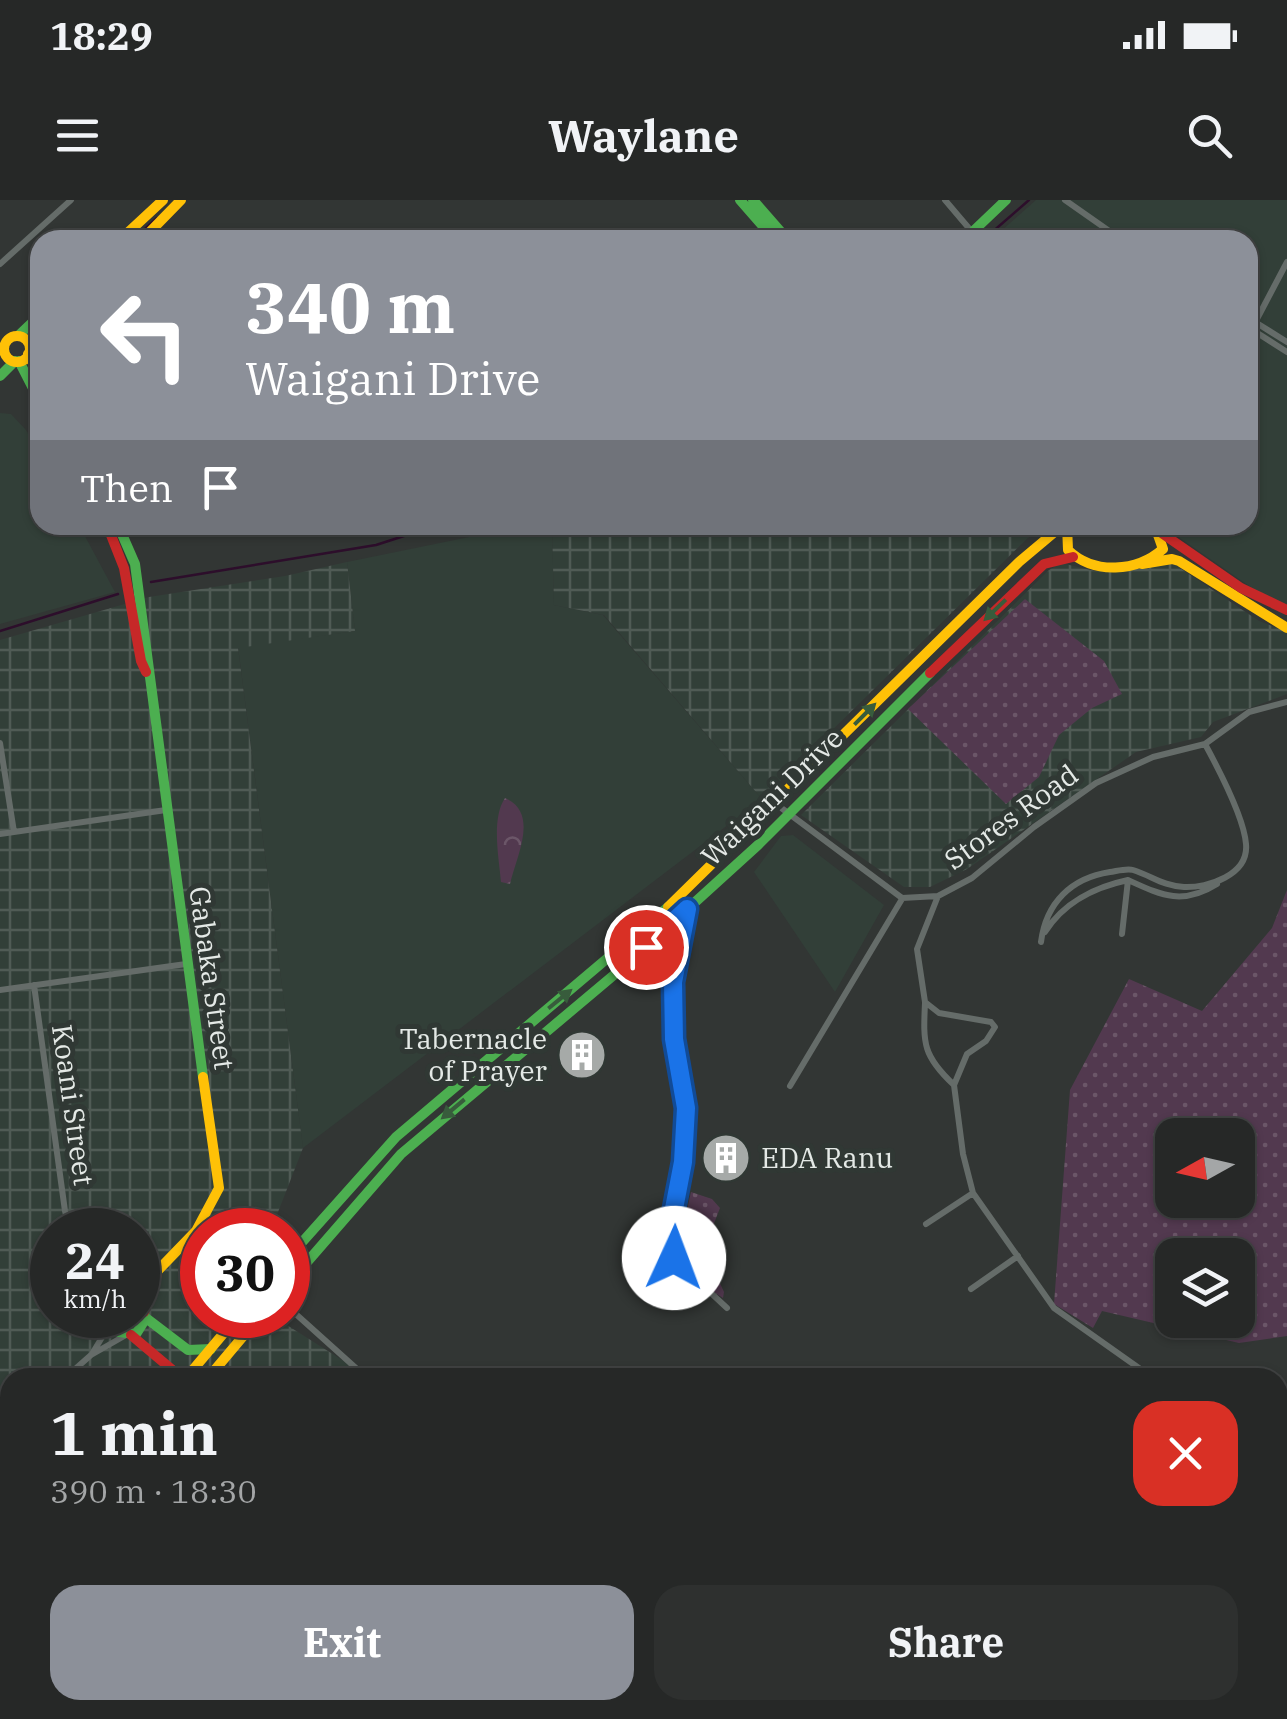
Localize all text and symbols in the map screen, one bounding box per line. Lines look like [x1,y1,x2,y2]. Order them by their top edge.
text: 18:29 [50,11,153,60]
text: Waylane [548,106,739,164]
icon: menu [50,108,105,163]
icon: search [1182,108,1237,163]
text: 340 m [245,261,455,352]
icon: left [80,270,210,400]
text: Waigani Drive [245,349,540,407]
icon: arrive [193,460,248,515]
text: Then [80,463,173,512]
one-way arrow [983,598,1007,621]
one-way arrow [853,702,876,726]
street label: Waigani Drive [693,719,851,874]
street label: Stores Road [937,756,1085,878]
street label: Gabaka Street [181,884,244,1072]
pin [604,905,689,990]
icon: arrive [619,920,674,975]
one-way arrow [548,989,573,1010]
place label: Tabernacle of Prayer [399,1020,548,1089]
street label: Koani Street [44,1022,103,1188]
building icon: Tabernacle of Prayer [556,1029,608,1081]
one-way arrow [441,1098,466,1119]
north arrow [1155,1118,1255,1218]
map controls [1155,1118,1255,1338]
building icon: EDA Ranu [700,1132,752,1184]
place label: EDA Ranu [761,1139,893,1176]
position arrow [622,1206,726,1310]
speed limit sign: 30 [180,1208,310,1338]
text: 24 [65,1228,125,1293]
button: layers [1155,1238,1255,1338]
text: km/h [63,1282,127,1315]
text: 1 min [50,1393,218,1472]
button: close [1133,1401,1238,1506]
text: 390 m · 18:30 [50,1470,257,1512]
button: Exit [50,1585,634,1700]
button: Share [654,1585,1238,1700]

